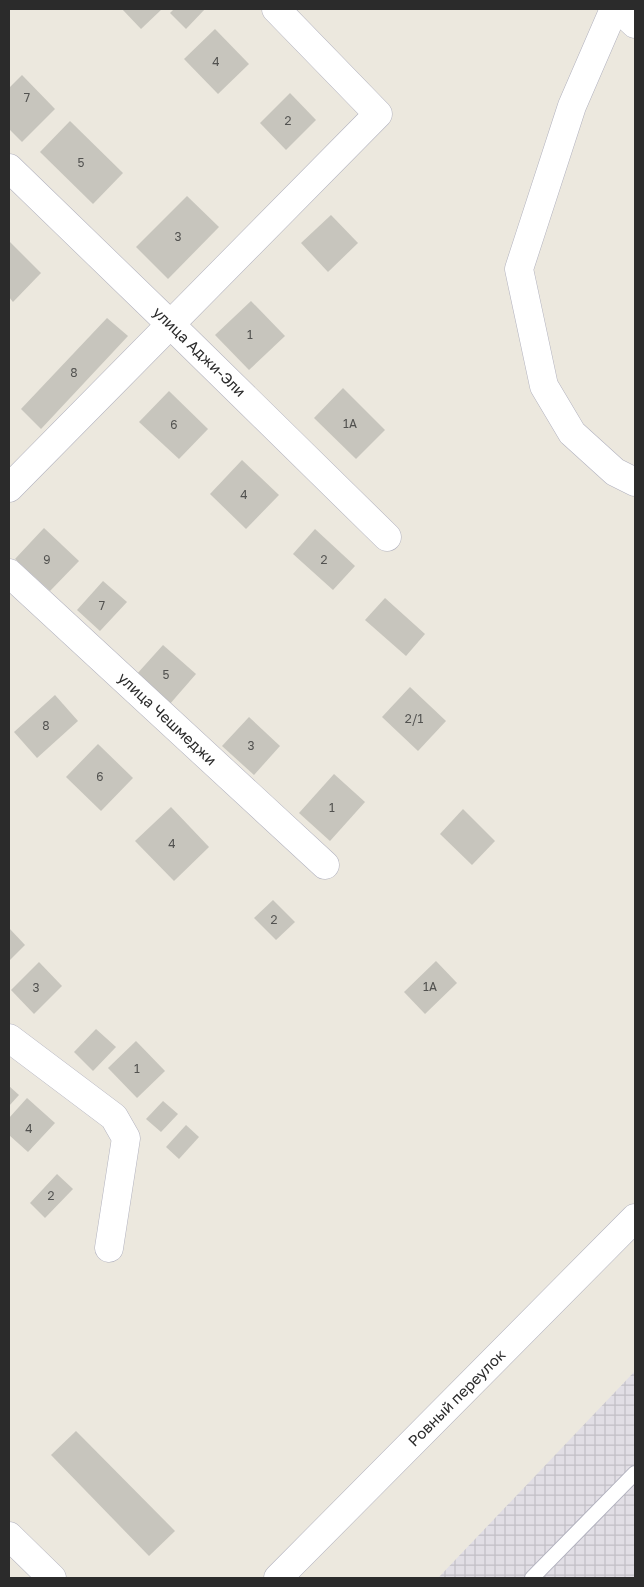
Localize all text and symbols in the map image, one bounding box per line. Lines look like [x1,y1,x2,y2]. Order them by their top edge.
house number: 4 [212,54,220,69]
house number: 7 [24,90,30,105]
house number: 2 [285,113,292,128]
house number: 5 [78,155,85,170]
house number: 3 [174,229,182,244]
street label: улица Аджи-Эли [150,302,250,400]
house number: 1 [247,327,253,342]
house number: 8 [70,365,78,380]
house number: 1А [343,416,357,431]
house number: 6 [170,417,178,432]
house number: 4 [240,487,248,502]
house number: 9 [43,552,51,567]
house number: 2 [321,552,328,567]
house number: 7 [99,598,105,613]
house number: 5 [163,667,170,682]
street label: улица Чешмеджи [115,668,221,769]
house number: 2/1 [405,711,423,726]
house number: 8 [42,718,50,733]
house number: 3 [247,738,255,753]
house number: 6 [96,769,104,784]
house number: 1 [329,800,335,815]
house number: 4 [168,836,176,851]
house number: 2 [271,912,278,927]
house number: 1А [423,979,437,994]
house number: 3 [32,980,40,995]
house number: 1 [134,1061,140,1076]
house number: 4 [25,1121,33,1136]
house number: 2 [48,1188,55,1203]
street label: Ровный переулок [404,1345,509,1450]

